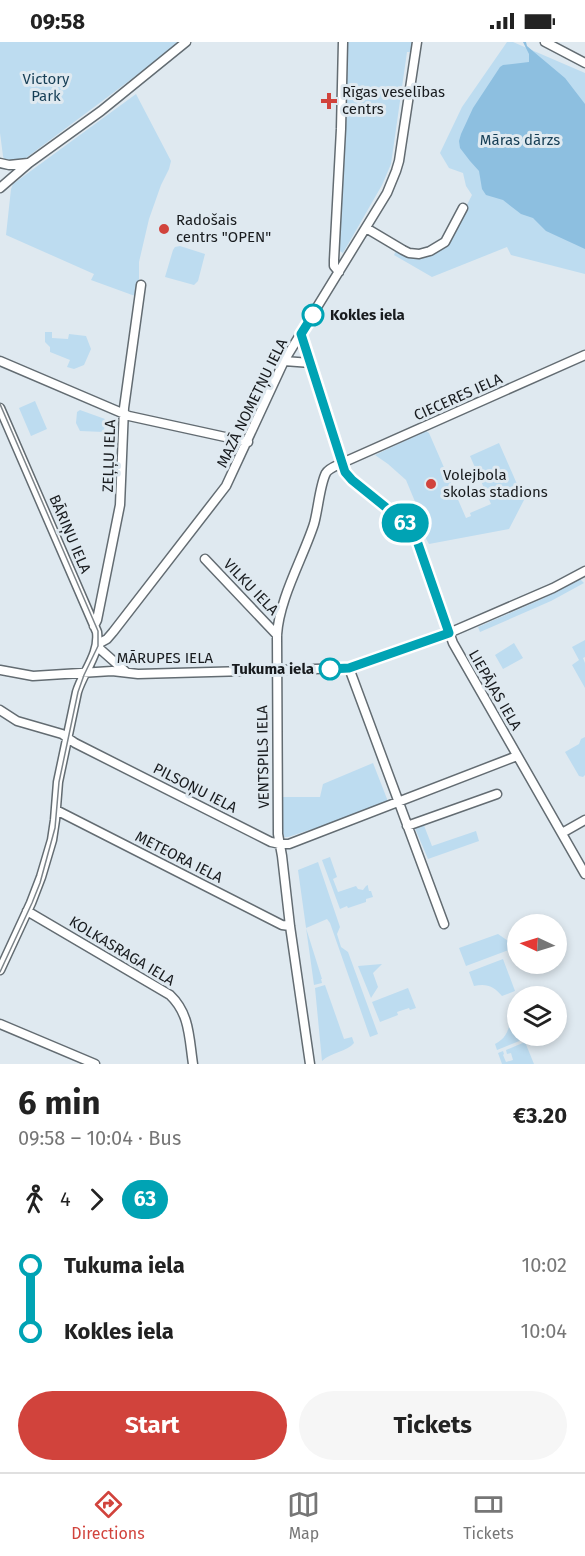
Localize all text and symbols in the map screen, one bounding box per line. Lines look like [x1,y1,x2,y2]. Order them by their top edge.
text: 09:58 [30,8,85,35]
park label: Victory Park [23,70,70,105]
place label: Rīgas veselības centrs [342,83,445,118]
marker: Rīgas veselības centrs [320,92,338,110]
park label: Māras dārzs [480,131,560,149]
place label: Radošais centrs "OPEN" [176,211,271,246]
marker: Radošais centrs "OPEN" [157,222,171,236]
marker: Kokles iela [302,304,324,326]
place label: Kokles iela [330,306,405,324]
street label: MAZĀ NOMETŅU IELA [213,335,292,471]
street label: CIECERES IELA [411,369,505,424]
street label: ZEĻĻU IELA [99,419,120,493]
place label: Volejbola skolas stadions [443,466,548,501]
marker: Volejbola skolas stadions [424,477,438,491]
street label: BĀRIŅU IELA [44,492,95,577]
line badge: 63 [378,504,432,542]
text: 63 [394,510,416,536]
street label: VILKU IELA [220,555,283,619]
street label: LIEPĀJAS IELA [465,646,526,734]
street label: MĀRUPES IELA [117,649,214,667]
marker: Tukuma iela [319,658,341,680]
place label: Tukuma iela [232,660,314,678]
street label: VENTSPILS IELA [253,705,273,809]
street label: PILSOŅU IELA [150,759,240,818]
street label: METEORA IELA [132,827,226,887]
street label: KOLKASRAGA IELA [66,912,178,990]
north arrow [507,914,567,974]
map controls [507,914,567,1046]
button: layers [507,986,567,1046]
text: 6 min [18,1083,101,1123]
text: €3.20 [513,1102,567,1129]
text: 09:58 – 10:04 · Bus [18,1126,181,1150]
icon: walk [18,1183,51,1216]
icon: forward [80,1183,113,1216]
text: 63 [134,1186,156,1212]
text: 4 [60,1187,71,1211]
text: Tukuma iela [64,1252,185,1279]
text: 10:02 [522,1253,567,1277]
text: Kokles iela [64,1318,174,1345]
text: 10:04 [521,1319,567,1343]
button: Start [18,1391,287,1460]
button: Tickets [299,1391,567,1460]
tab: Directions [71,1488,145,1543]
tab: Map [287,1488,320,1543]
tab: Tickets [463,1488,514,1543]

